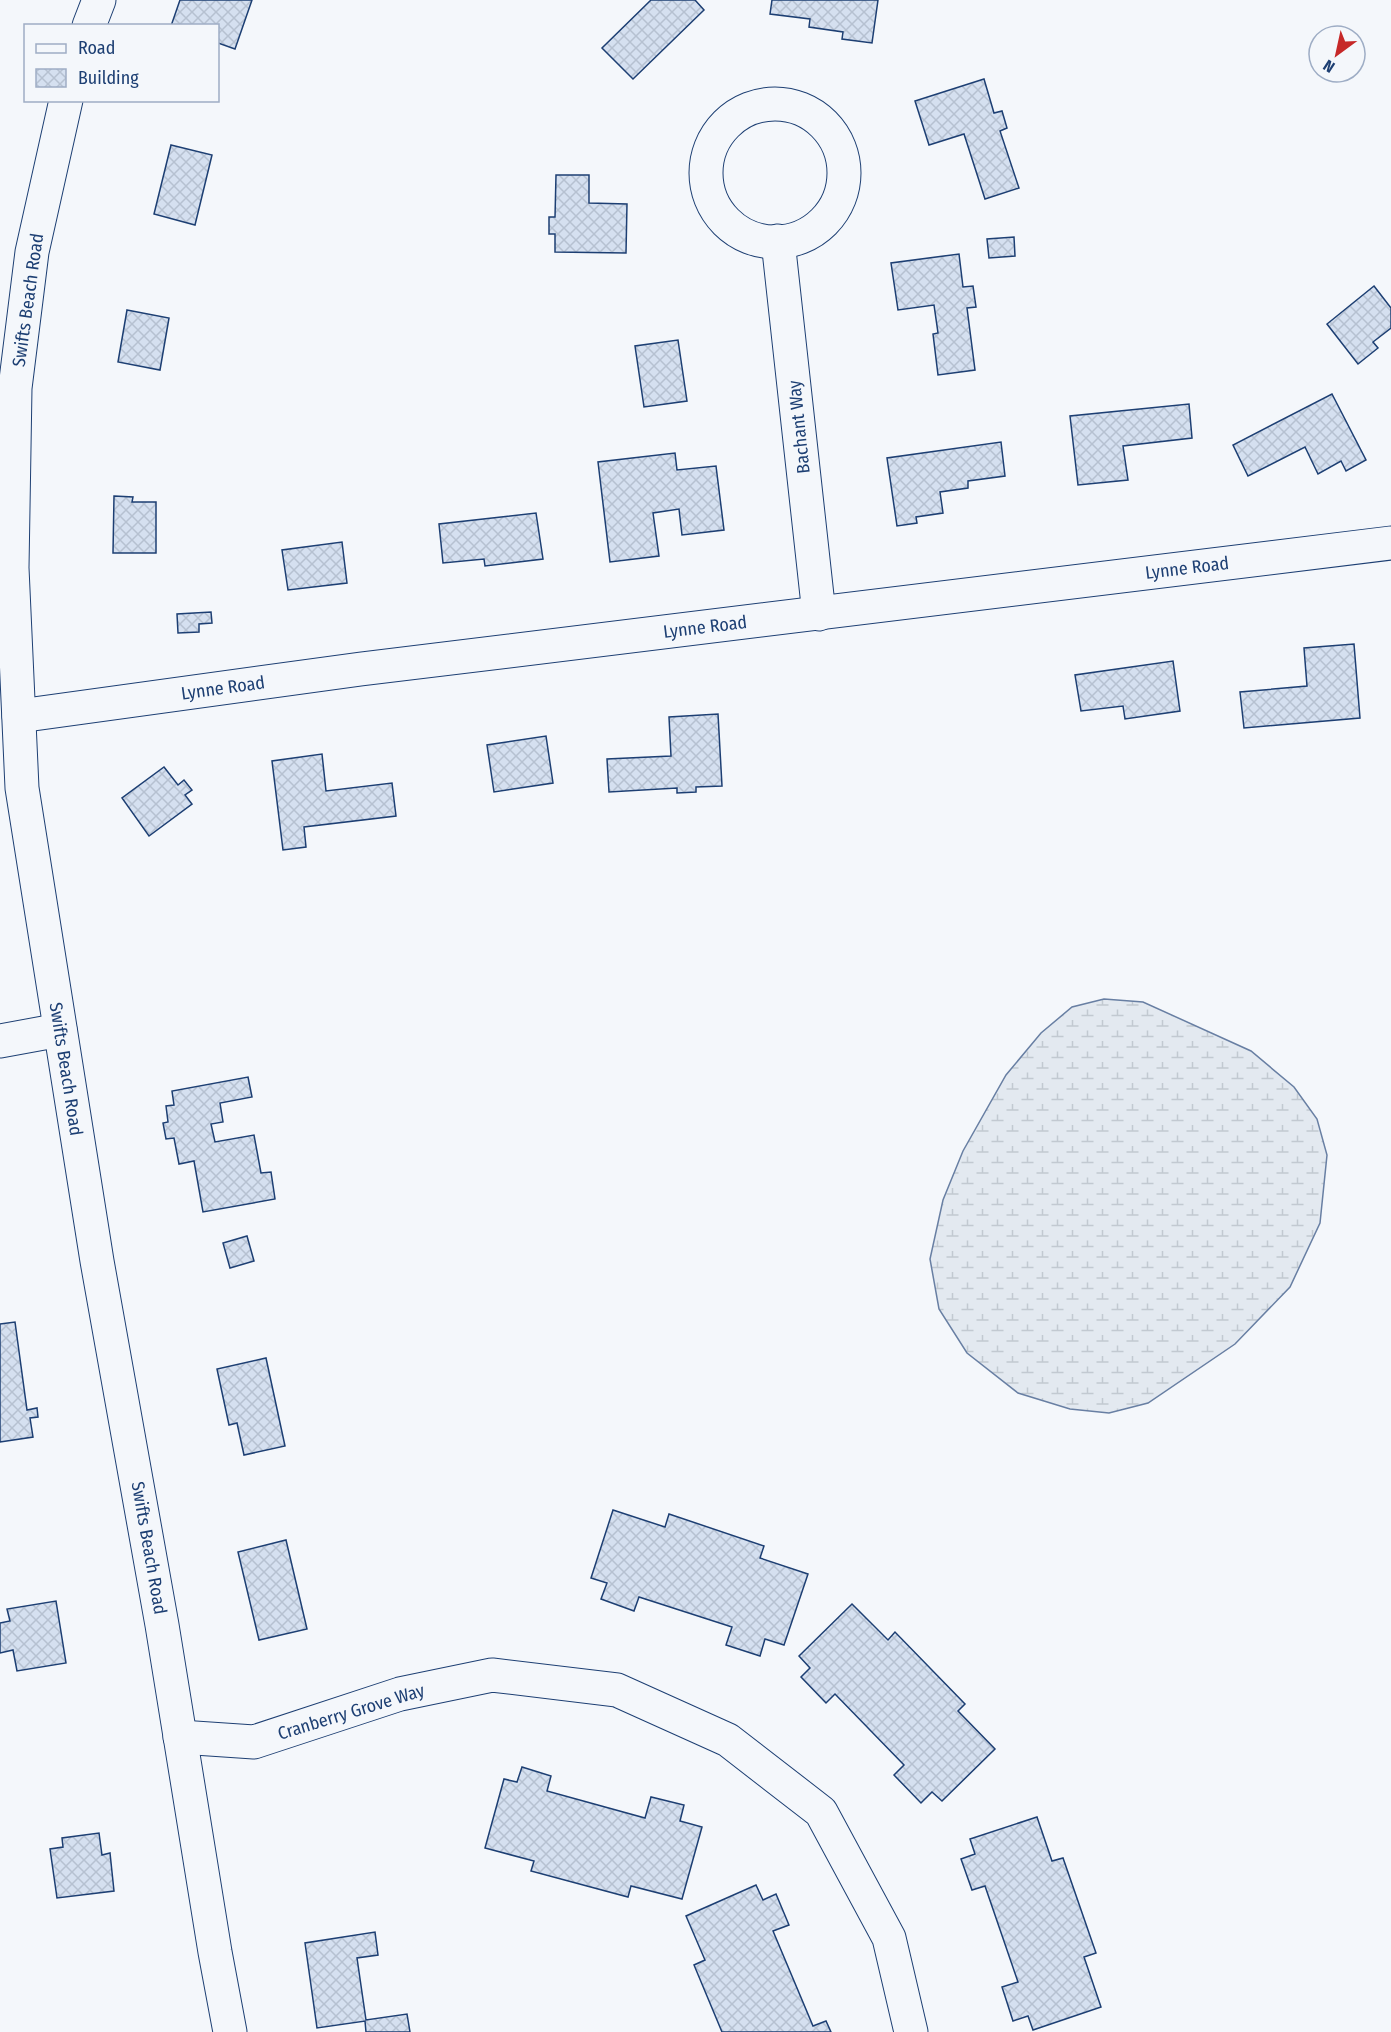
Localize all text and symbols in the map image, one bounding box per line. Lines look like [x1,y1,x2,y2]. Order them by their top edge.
legend [24,24,219,102]
north arrow [1307,24,1367,84]
text: Road [78,37,115,59]
text: N [1320,56,1338,77]
text: Building [78,67,139,89]
street label: Swifts Beach Road [8,232,48,368]
street label: Bachant Way [783,379,815,475]
street label: Lynne Road [1144,552,1230,584]
street label: Lynne Road [662,611,748,643]
street label: Lynne Road [180,671,266,705]
street label: Swifts Beach Road [45,1001,87,1137]
street label: Swifts Beach Road [126,1480,172,1616]
street label: Cranberry Grove Way [275,1679,427,1745]

